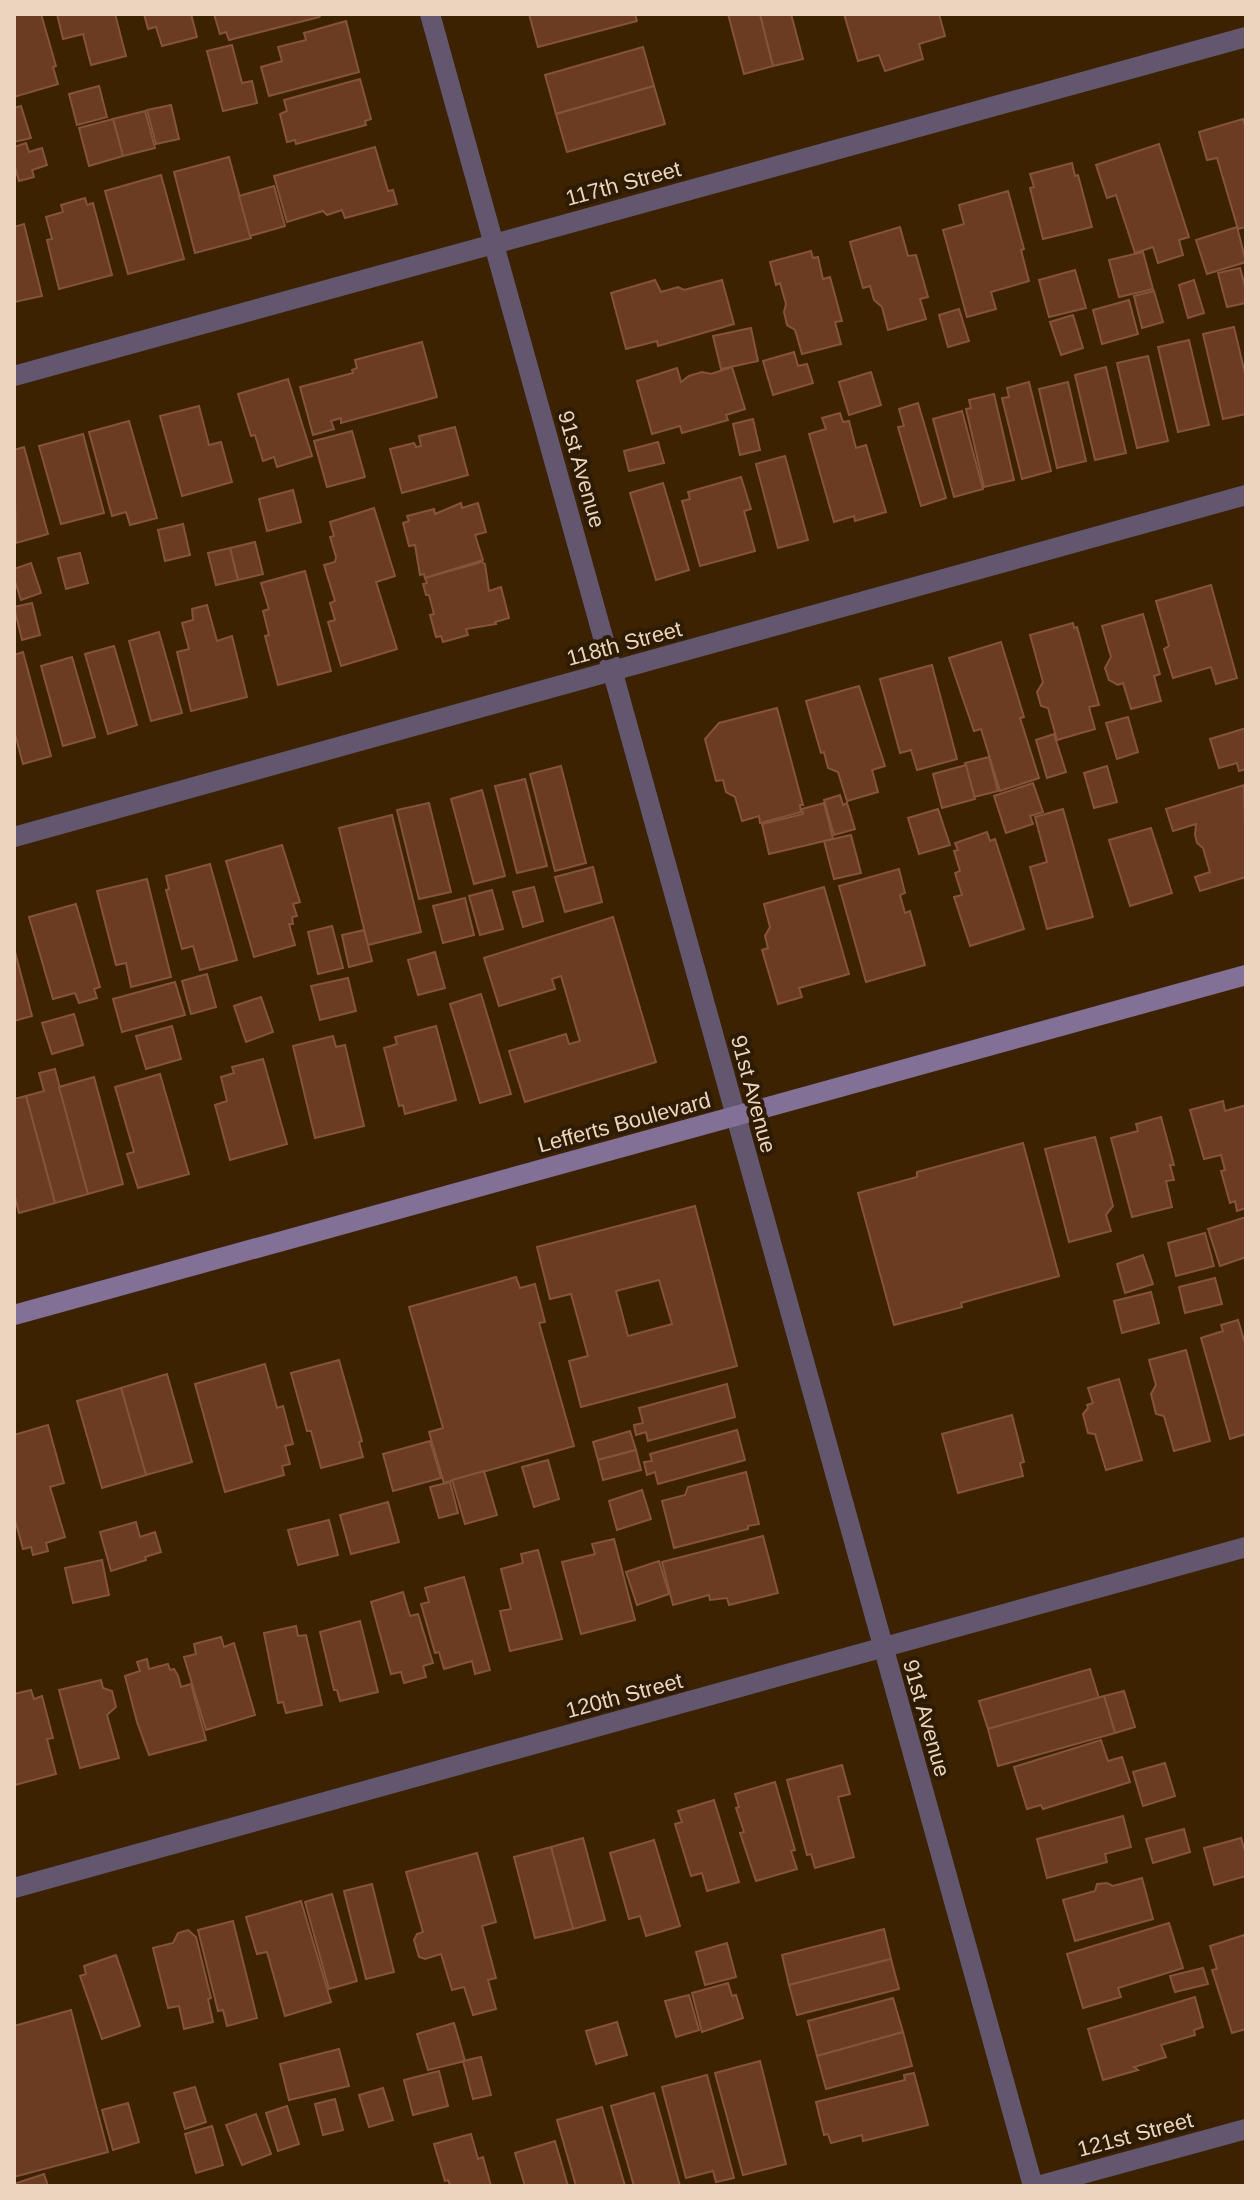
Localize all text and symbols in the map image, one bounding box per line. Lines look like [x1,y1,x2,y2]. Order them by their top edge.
street label: 117th Street [563,156,683,211]
street label: 91st Avenue [553,408,610,531]
street label: 118th Street [564,616,684,671]
street label: 91st Avenue [726,1033,781,1156]
street label: Lefferts Boulevard [535,1087,713,1158]
street label: 91st Avenue [898,1657,955,1780]
street label: 120th Street [563,1668,685,1723]
street label: 121st Street [1075,2107,1196,2162]

